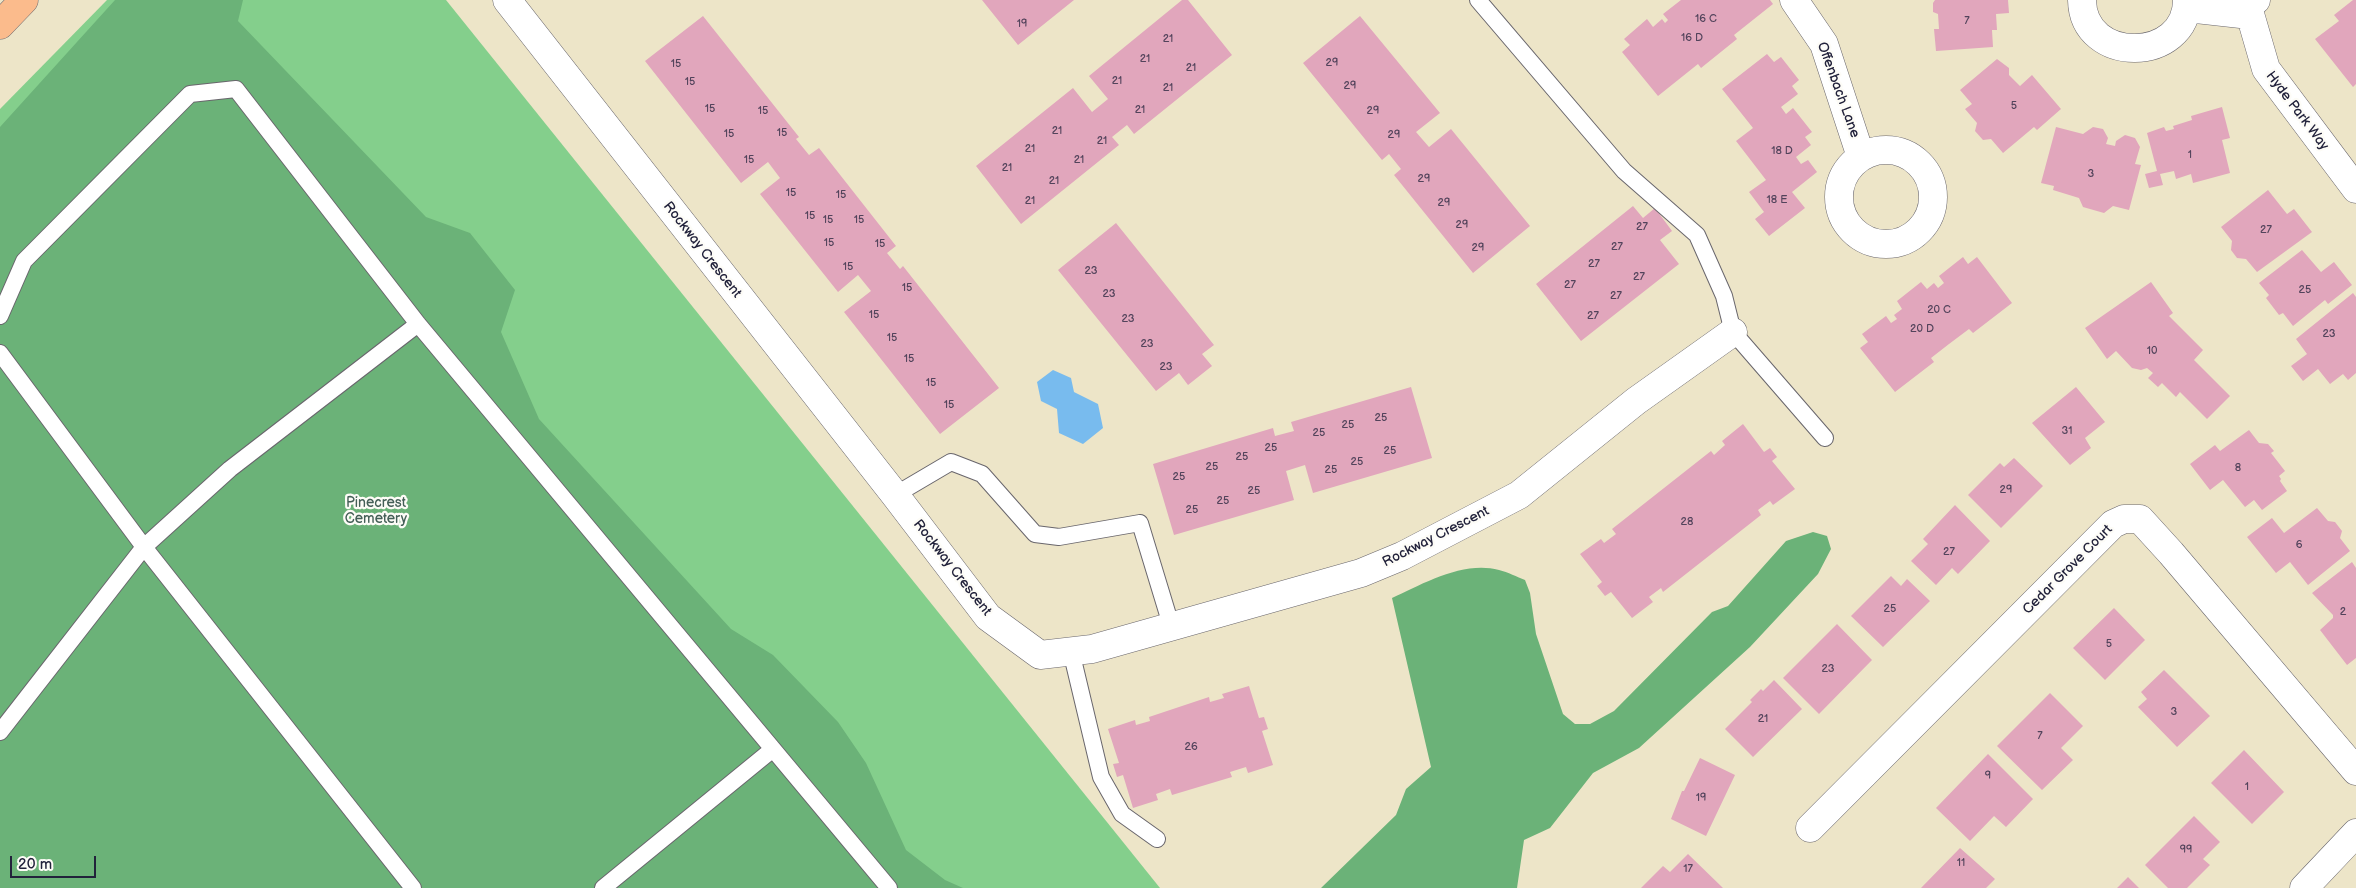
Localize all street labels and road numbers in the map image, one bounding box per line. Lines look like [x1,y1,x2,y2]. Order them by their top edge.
street label: Offenbach Lane [1813,40,1863,140]
street label: Hyde Park Way [2262,68,2332,154]
street label: Rockway Crescent [659,199,745,301]
street label: Rockway Crescent [1380,503,1492,571]
street label: Rockway Crescent [909,517,995,619]
street label: Cedar Grove Court [2020,522,2116,618]

